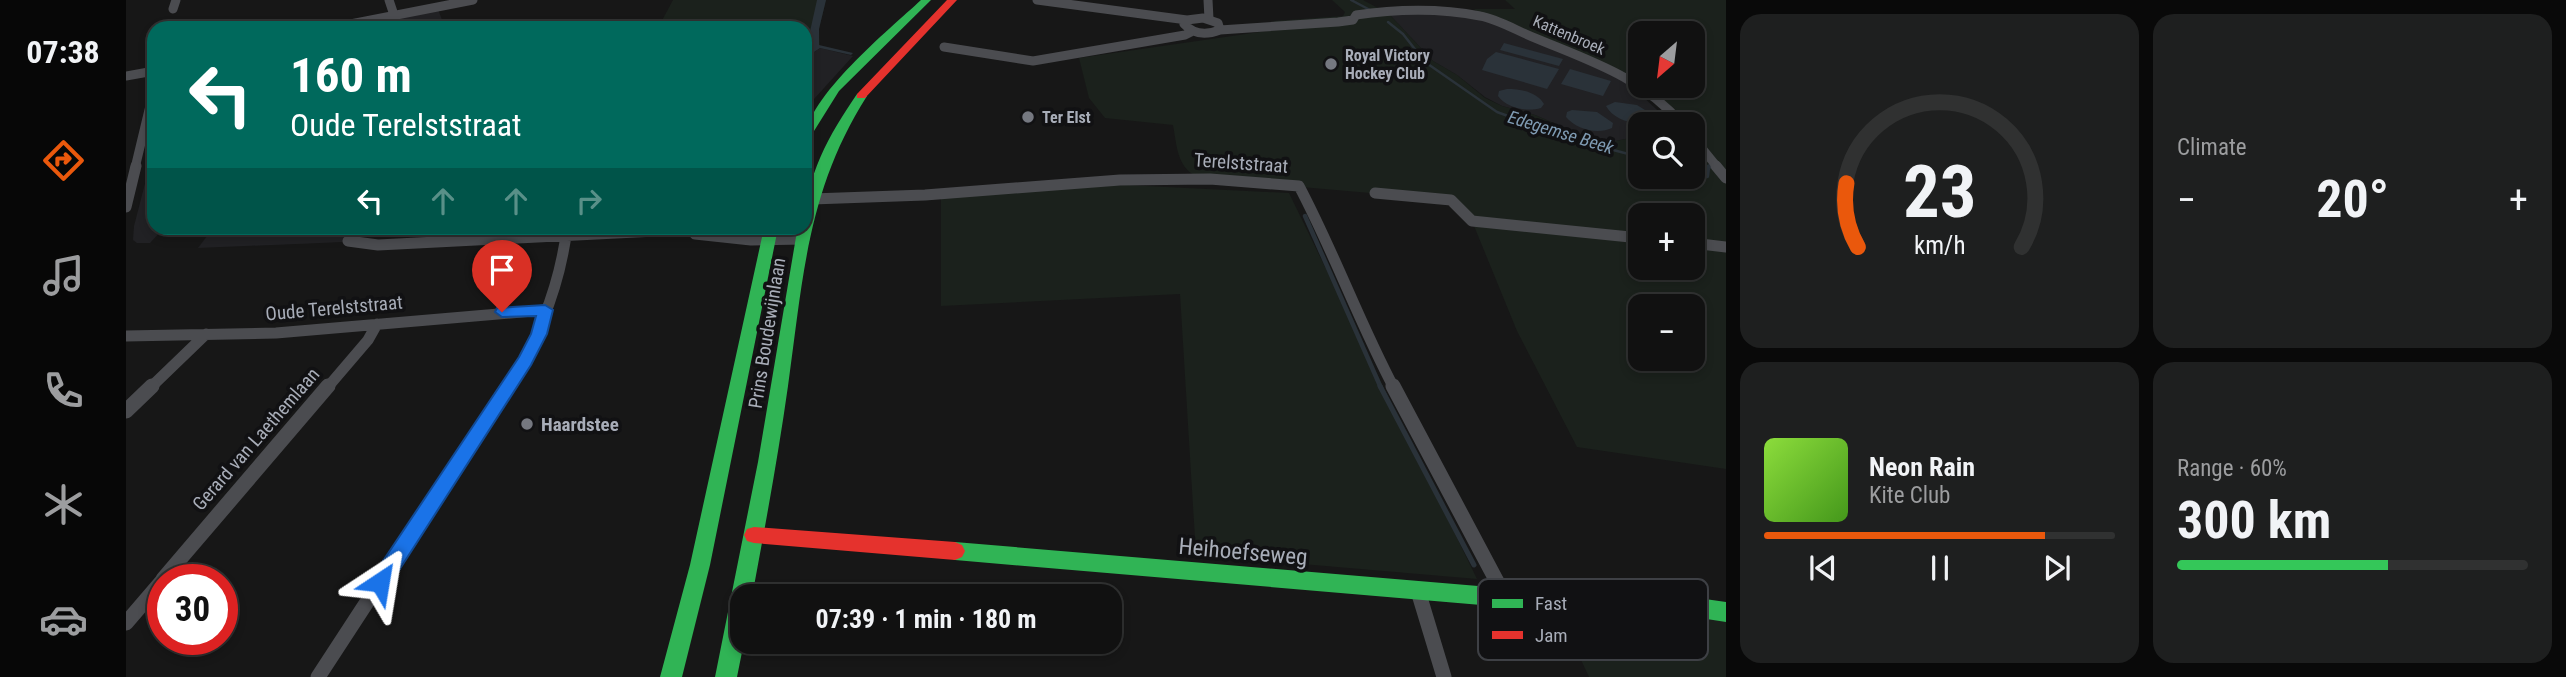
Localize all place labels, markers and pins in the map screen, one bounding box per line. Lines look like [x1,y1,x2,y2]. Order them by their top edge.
place label: Royal Victory Hockey Club [1345,46,1430,83]
marker: Royal Victory Hockey Club [1323,56,1339,72]
place label: Ter Elst [1042,108,1091,127]
marker: Ter Elst [1020,109,1036,125]
pin [472,240,532,312]
place label: Haardstee [541,413,619,436]
marker: Haardstee [519,416,535,432]

